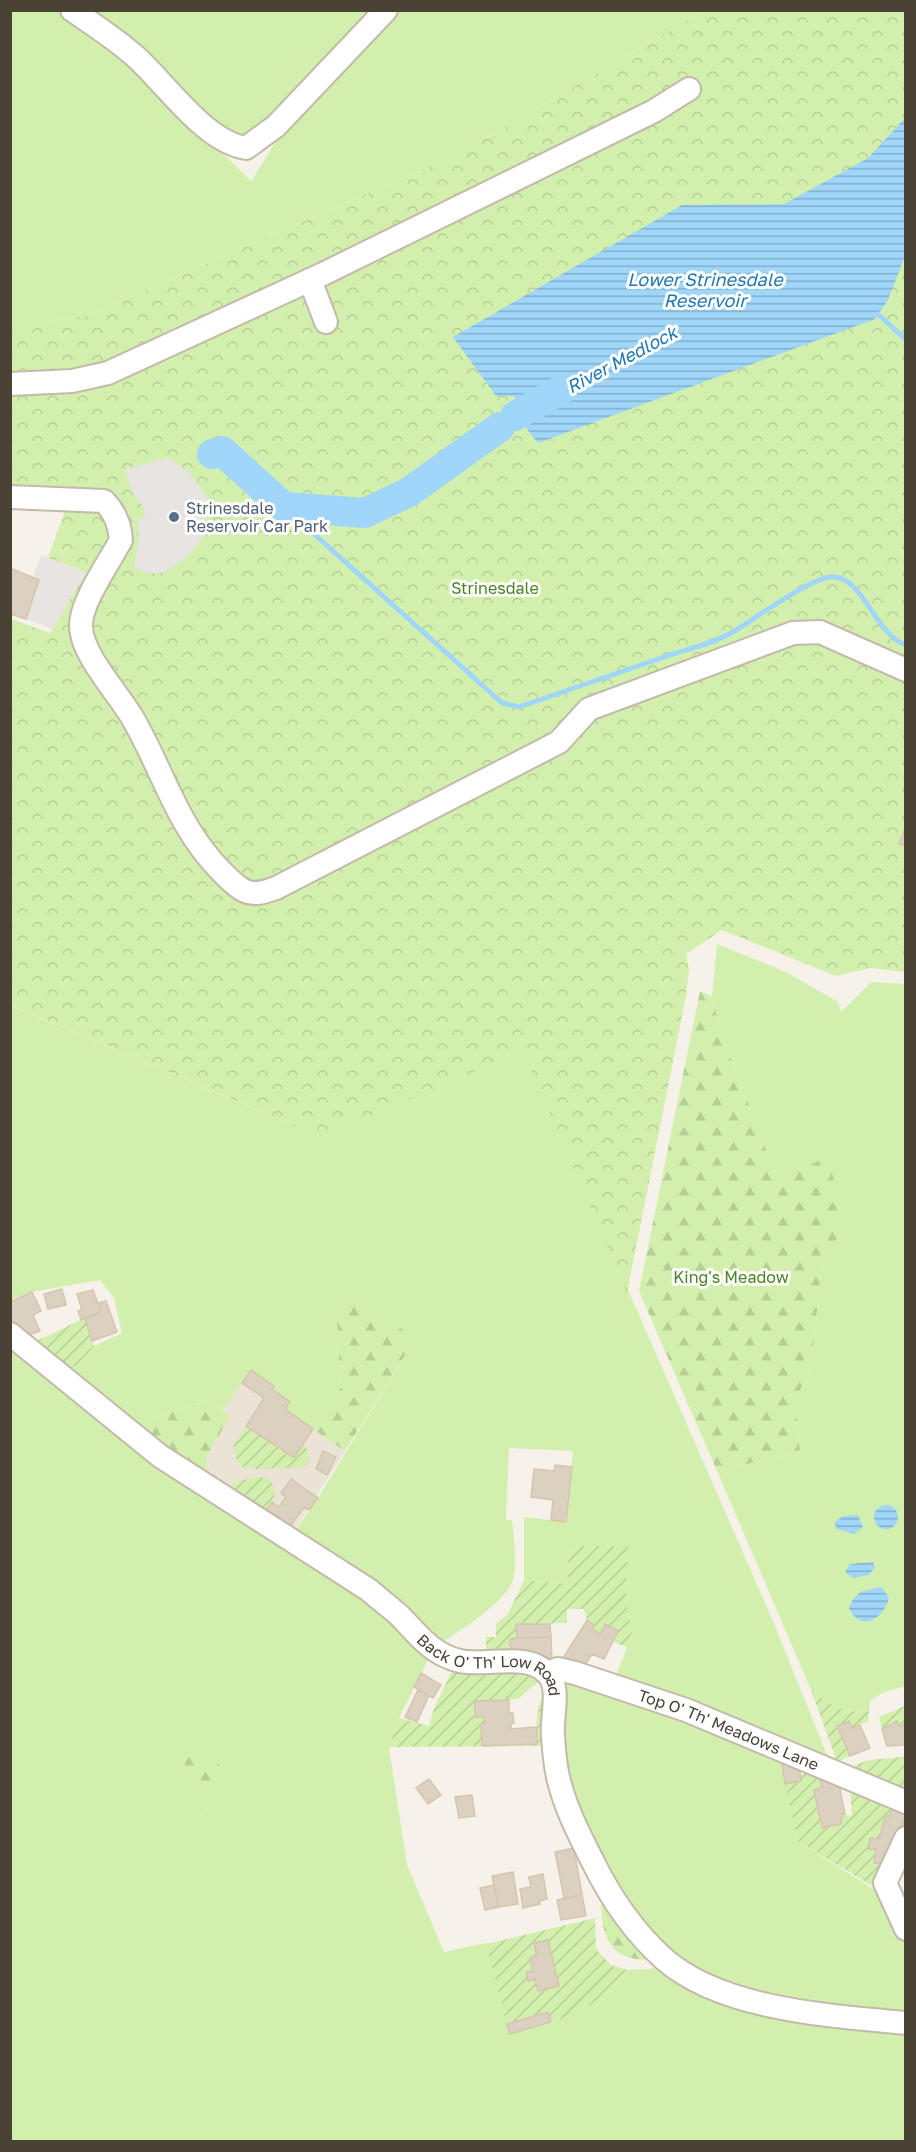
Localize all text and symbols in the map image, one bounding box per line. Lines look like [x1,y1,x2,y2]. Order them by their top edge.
water label: Lower Strinesdale Reservoir [627,268,784,311]
water label: River Medlock [562,320,682,397]
place label: Strinesdale Reservoir Car Park [186,498,328,536]
marker: Strinesdale Reservoir Car Park [167,510,181,524]
park label: Strinesdale [451,578,539,598]
park label: King's Meadow [673,1267,789,1287]
street label: Back O' Th' Low Road [413,1630,565,1697]
street label: Top O' Th' Meadows Lane [636,1685,822,1774]

